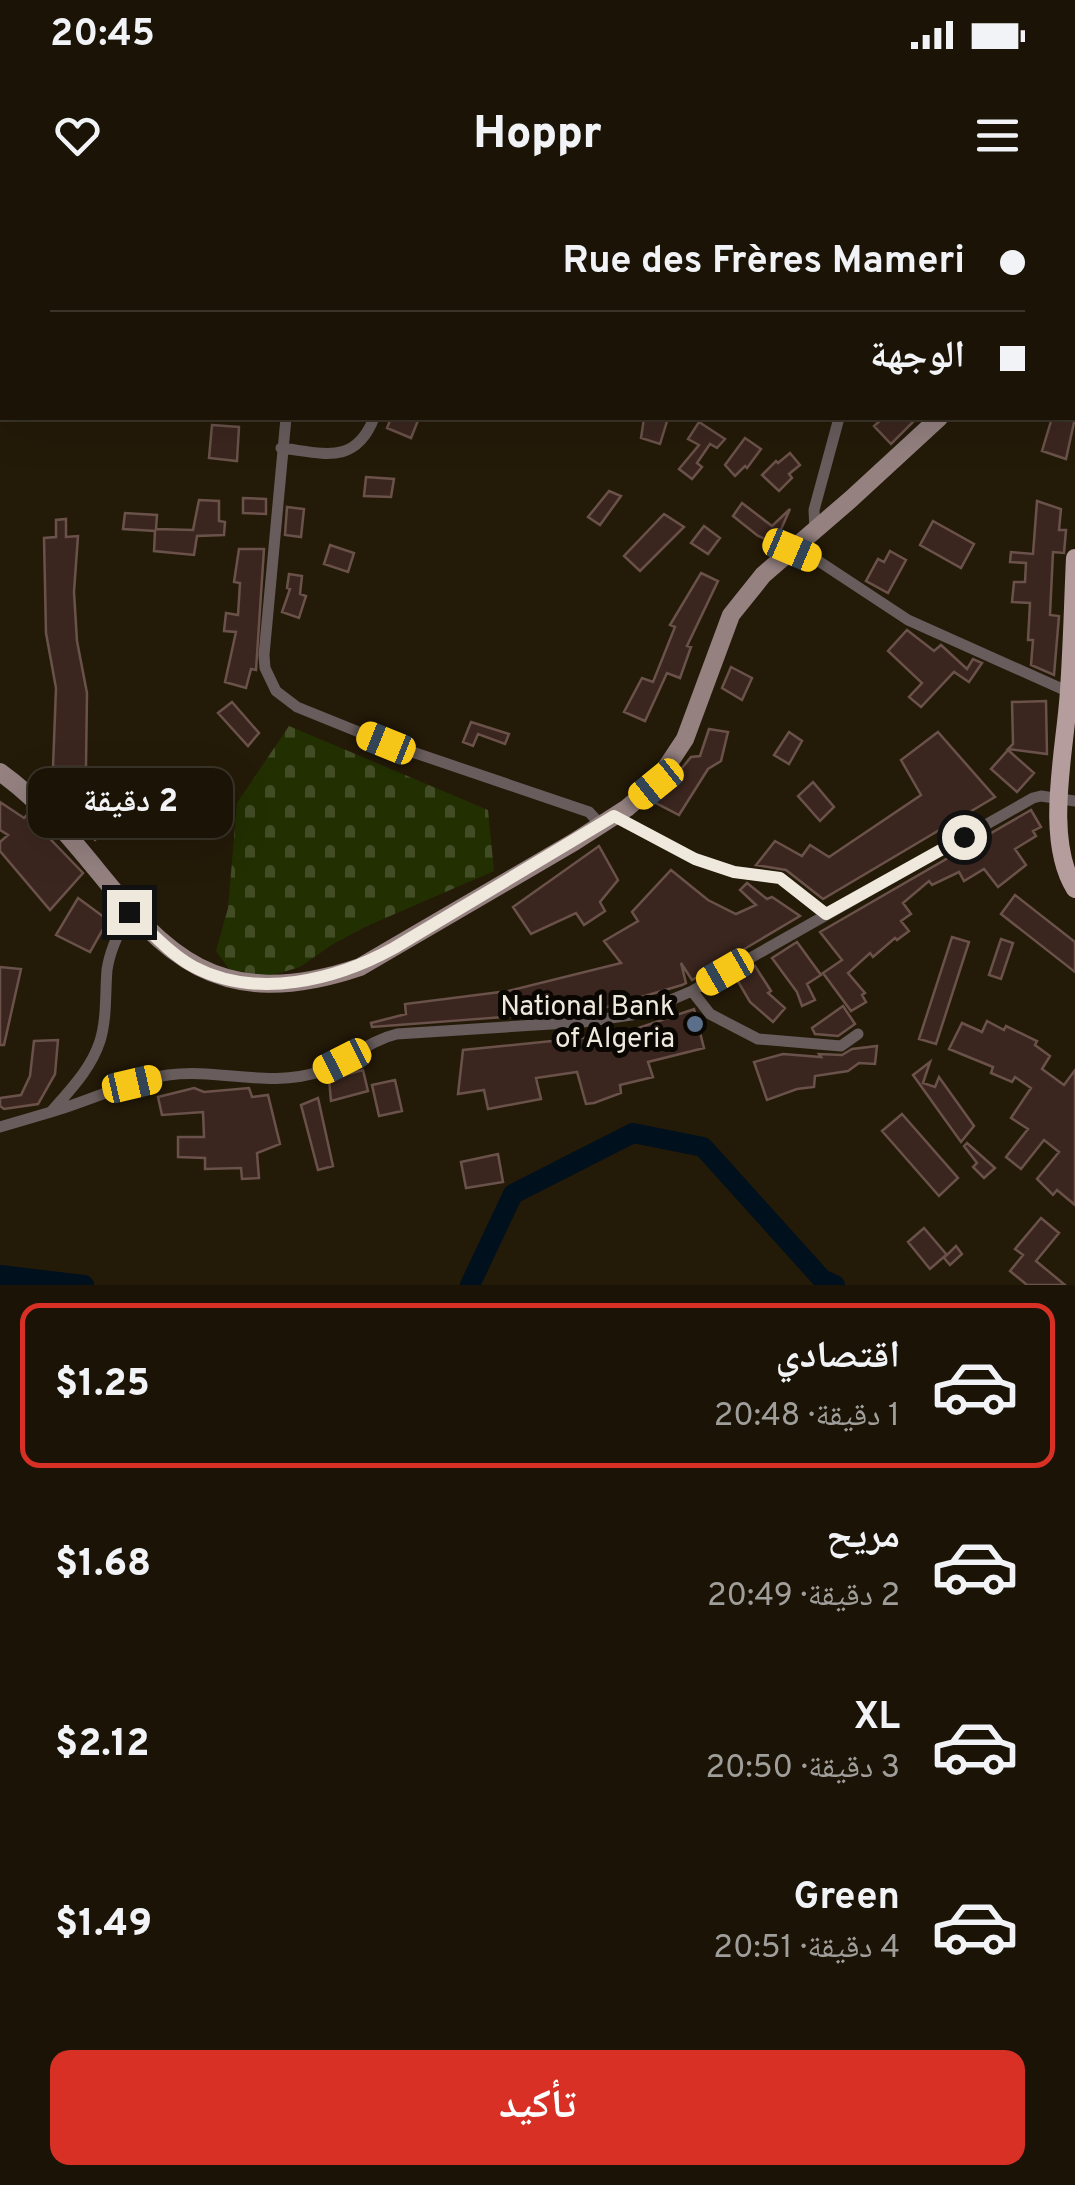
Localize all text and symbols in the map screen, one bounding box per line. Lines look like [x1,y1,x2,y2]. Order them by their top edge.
text: 20:45 [50,11,155,60]
text: Hoppr [473,107,602,164]
icon: heart [50,108,105,163]
icon: menu [970,108,1025,163]
text: Rue des Frères Mameri [563,238,965,287]
text: الوجهة [870,333,965,382]
car [759,524,825,576]
car [353,718,419,768]
car [623,753,689,815]
callout: 2 دقيقة [27,767,232,837]
text: 2 دقيقة [83,783,178,823]
route start [942,815,987,860]
route end [107,890,152,935]
car [692,944,758,1000]
place label: National Bank of Algeria [500,990,675,1058]
marker: National Bank of Algeria [684,1013,706,1035]
car [308,1034,376,1088]
car [99,1063,165,1105]
text: اقتصادي [776,1333,900,1382]
icon: car [930,1341,1020,1431]
text: $1.25 [55,1361,150,1410]
text: 1 دقيقة · 20:48 [714,1397,900,1437]
text: مريح [826,1513,900,1562]
icon: car [930,1521,1020,1611]
text: $1.68 [55,1541,151,1590]
text: 2 دقيقة · 20:49 [707,1577,900,1617]
text: XL [853,1694,900,1743]
icon: car [930,1701,1020,1791]
text: $2.12 [55,1721,150,1770]
text: 3 دقيقة · 20:50 [705,1749,900,1789]
text: Green [794,1874,900,1923]
icon: car [930,1881,1020,1971]
text: $1.49 [55,1901,152,1950]
text: 4 دقيقة · 20:51 [713,1929,900,1969]
button: تأكيد [50,2050,1025,2165]

